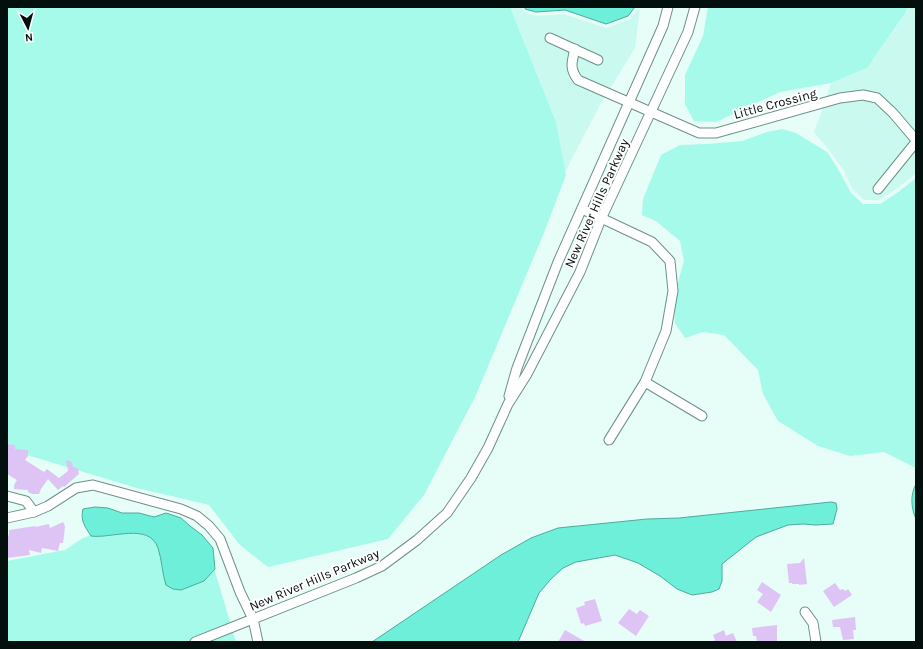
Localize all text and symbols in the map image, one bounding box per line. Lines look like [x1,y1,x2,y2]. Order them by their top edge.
north arrow [8,8,48,48]
text: N [24,31,34,44]
street label: Little Crossing [732,85,819,122]
street label: New River Hills Parkway [561,136,632,270]
street label: New River Hills Parkway [247,545,381,614]

